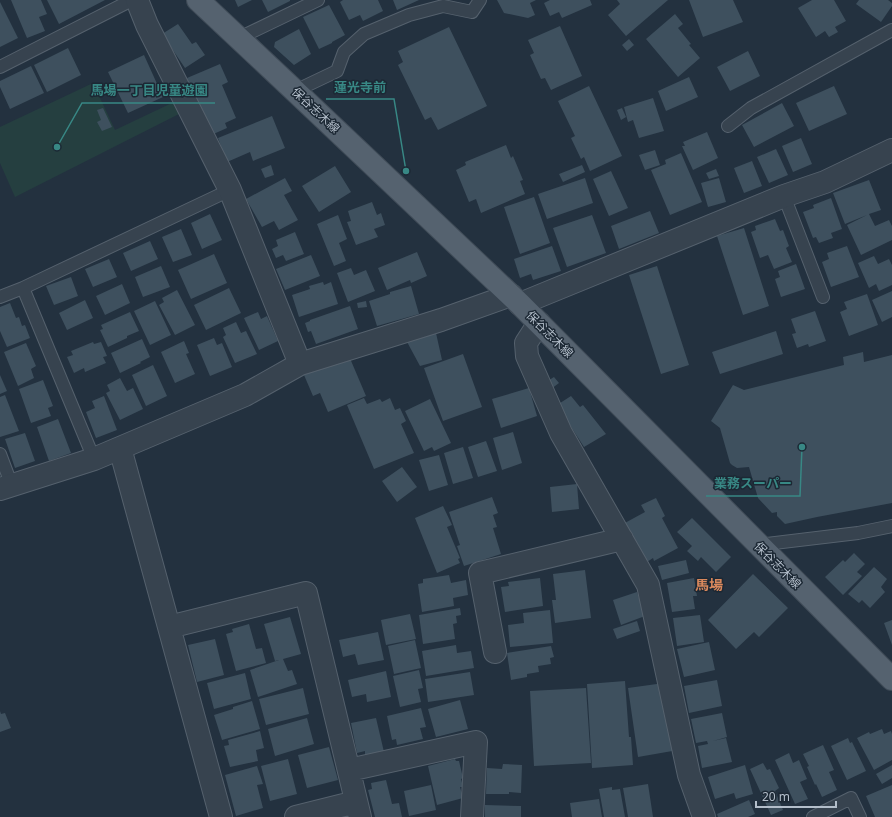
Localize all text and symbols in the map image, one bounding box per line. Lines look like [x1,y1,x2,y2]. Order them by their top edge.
callout: 蓮光寺前 [326,74,394,99]
callout: 馬場一丁目児童遊園 [82,78,215,103]
text: 蓮光寺前 [334,78,386,96]
text: 馬場一丁目児童遊園 [90,81,208,99]
street label: 保谷志木線 [288,83,344,137]
street label: 保谷志木線 [523,307,577,361]
callout: 業務スーパー [706,471,800,496]
text: 業務スーパー [714,474,792,492]
street label: 保谷志木線 [751,538,805,592]
district label: 馬場 [695,575,723,594]
scale bar [756,783,836,809]
text: 20 m [762,788,790,805]

